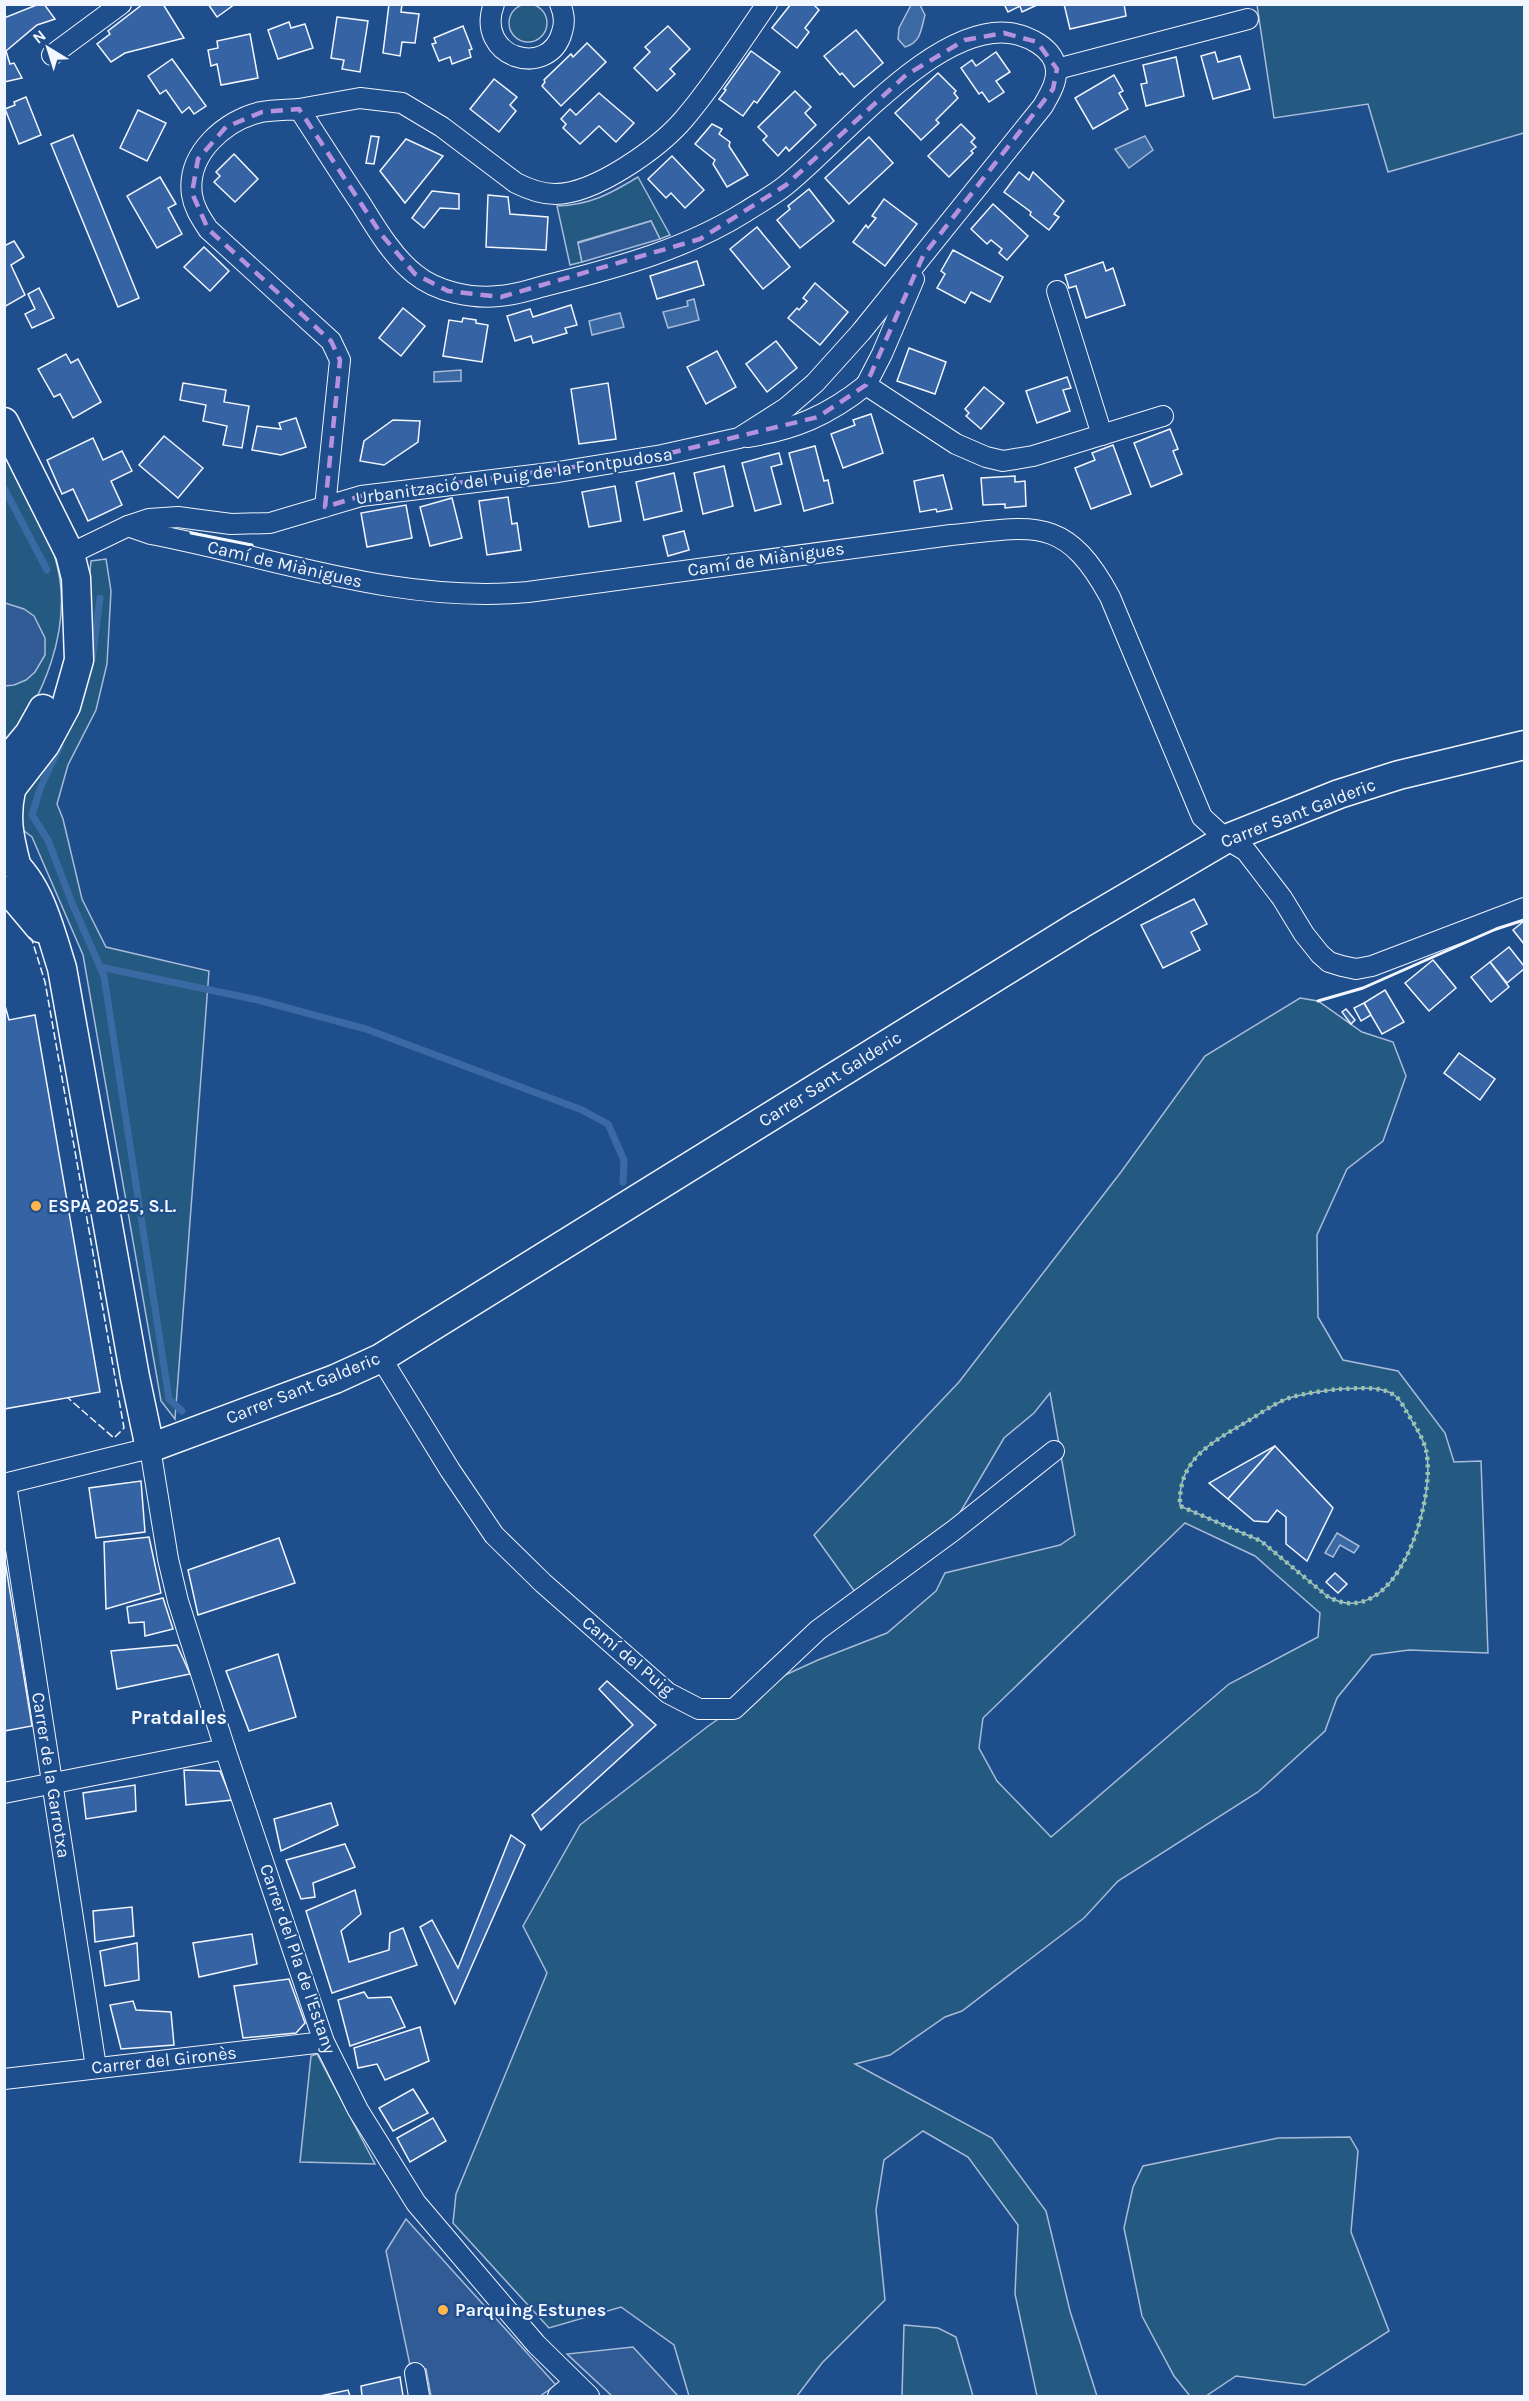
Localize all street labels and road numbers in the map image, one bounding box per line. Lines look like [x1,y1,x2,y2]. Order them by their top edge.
street label: Urbanització del Puig de la Fontpudosa [354,443,674,509]
street label: Camí de Miànigues [205,535,365,593]
street label: Camí de Miànigues [686,537,846,581]
street label: Carrer Sant Galderic [1217,773,1379,853]
street label: Carrer Sant Galderic [755,1026,905,1132]
street label: Carrer Sant Galderic [223,1347,383,1429]
street label: Camí del Puig [578,1611,678,1701]
street label: Carrer de la Garrotxa [27,1690,75,1860]
street label: Carrer del Pla de l'Estany [255,1861,341,2058]
street label: Carrer del Gironès [90,2041,238,2079]

